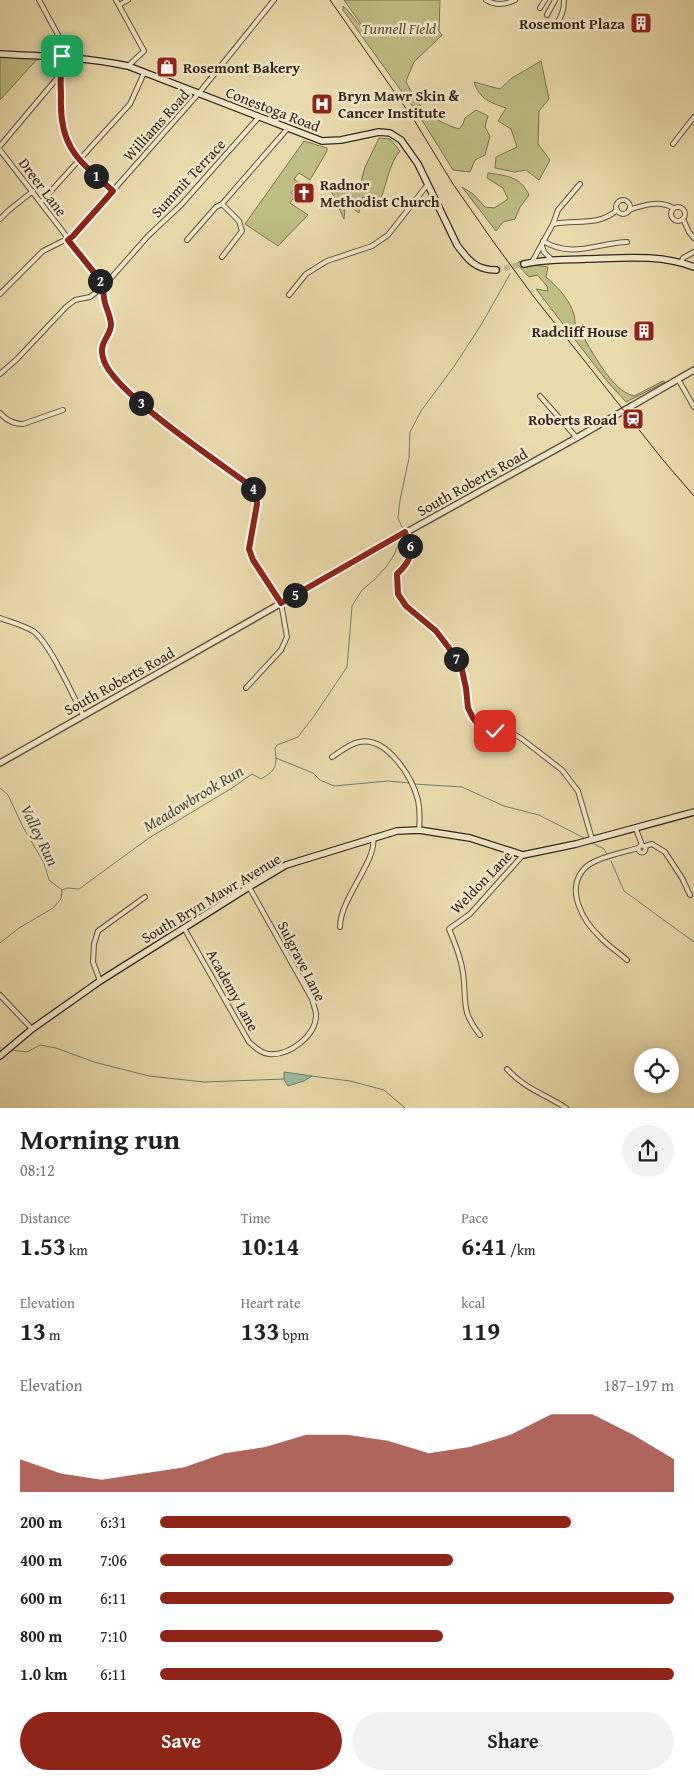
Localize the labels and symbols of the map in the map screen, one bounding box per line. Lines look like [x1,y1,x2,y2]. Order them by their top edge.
building icon: Rosemont Plaza [629,11,653,35]
place label: Rosemont Plaza [519,13,625,34]
park label: Tunnell Field [362,18,436,39]
pin [41,35,83,77]
shop icon: Rosemont Bakery [155,55,179,79]
place label: Rosemont Bakery [183,57,300,78]
street label: Conestoga Road [223,81,323,137]
street label: Williams Road [118,85,194,165]
place label: Bryn Mawr Skin & Cancer Institute [338,85,460,123]
hospital icon: Bryn Mawr Skin & Cancer Institute [310,92,334,116]
street label: Summit Terrace [146,134,230,222]
street label: Dreer Lane [14,153,72,221]
pin: 1 [84,164,108,188]
place label: Radnor Methodist Church [320,174,440,212]
church icon: Radnor Methodist Church [292,181,316,205]
pin: 2 [88,268,112,294]
building icon: Radcliff House [632,319,656,343]
place label: Radcliff House [532,321,628,342]
pin: 3 [128,390,154,416]
station icon: Roberts Road [621,407,645,431]
place label: Roberts Road [528,409,617,430]
street label: South Roberts Road [413,443,531,521]
pin: 4 [240,476,266,502]
pin: 6 [398,534,422,558]
pin: 5 [282,582,308,608]
street label: South Roberts Road [60,642,178,720]
pin: 7 [444,646,468,672]
pin [474,710,516,752]
water label: Meadowbrook Run [138,759,248,837]
water label: Valley Run [15,800,65,870]
street label: Weldon Lane [445,846,517,918]
street label: South Bryn Mawr Avenue [137,848,285,948]
street label: Sulgrave Lane [273,917,331,1005]
street label: Academy Lane [202,945,264,1035]

